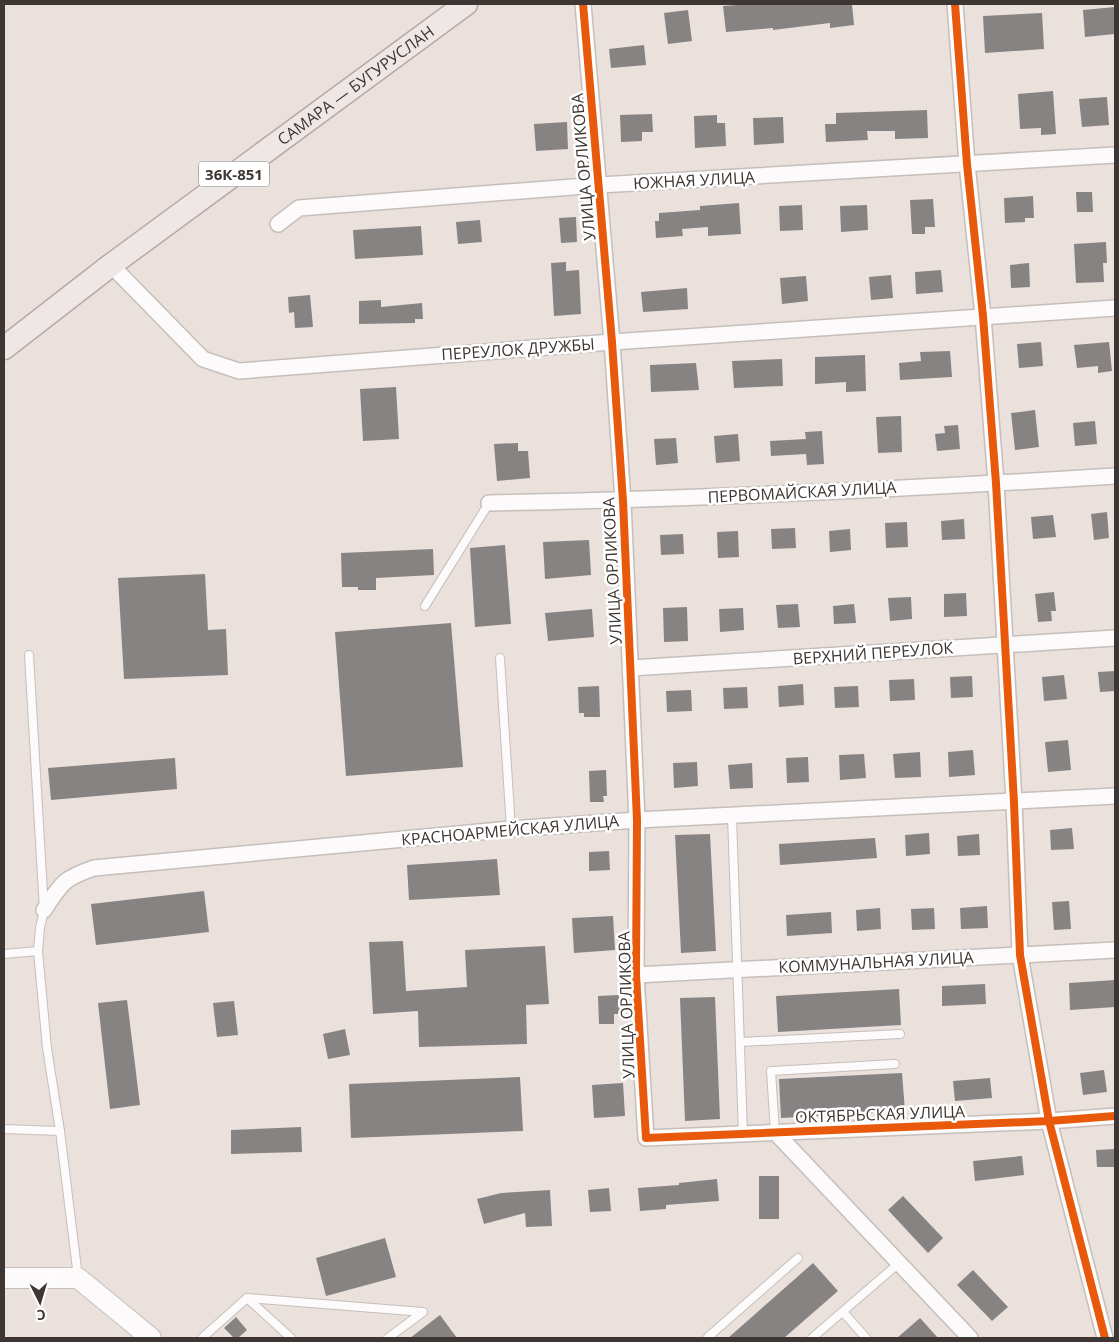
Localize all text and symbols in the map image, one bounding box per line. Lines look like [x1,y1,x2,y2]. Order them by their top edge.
street label: САМАРА — БУГУРУСЛАН [273,20,438,150]
street label: УЛИЦА ОРЛИКОВА [566,92,600,241]
road number: 36К-851 [199,162,269,186]
street label: ЮЖНАЯ УЛИЦА [633,166,756,194]
street label: ПЕРЕУЛОК ДРУЖБЫ [441,333,595,365]
street label: ПЕРВОМАЙСКАЯ УЛИЦА [707,476,898,508]
street label: УЛИЦА ОРЛИКОВА [597,496,627,645]
street label: ВЕРХНИЙ ПЕРЕУЛОК [792,636,954,670]
street label: КРАСНОАРМЕЙСКАЯ УЛИЦА [400,809,621,850]
street label: УЛИЦА ОРЛИКОВА [612,930,640,1079]
street label: КОММУНАЛЬНАЯ УЛИЦА [778,946,975,978]
street label: ОКТЯБРЬСКАЯ УЛИЦА [795,1100,966,1128]
north arrow [15,1277,65,1327]
text: С [36,1306,46,1325]

